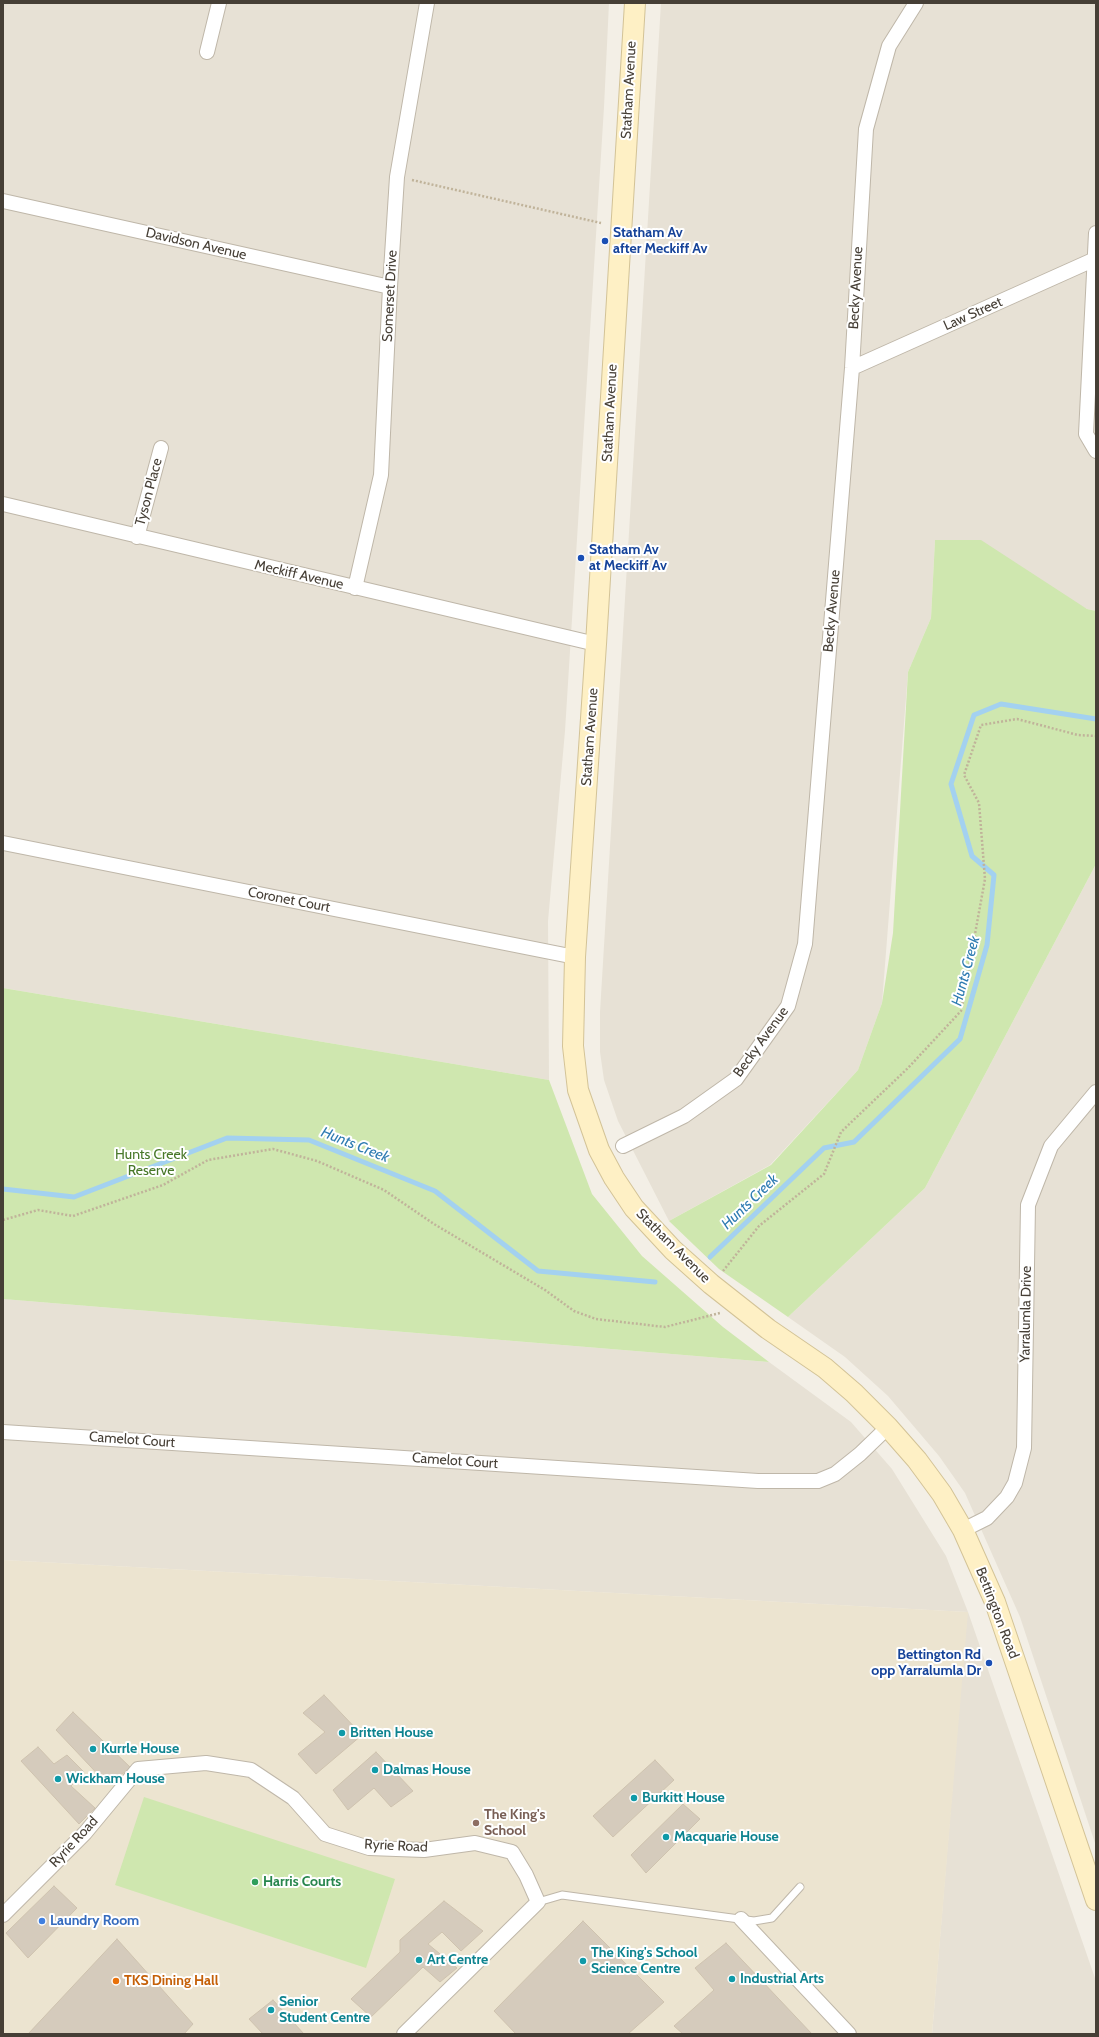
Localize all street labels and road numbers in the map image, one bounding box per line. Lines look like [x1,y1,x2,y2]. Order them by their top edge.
street label: Statham Avenue [618,41,640,139]
street label: Davidson Avenue [144,224,248,264]
street label: Becky Avenue [845,246,867,330]
street label: Somerset Drive [379,250,401,342]
street label: Law Street [941,294,1005,334]
street label: Statham Avenue [599,364,621,462]
street label: Tyson Place [132,456,166,528]
street label: Meckiff Avenue [253,557,345,593]
street label: Becky Avenue [820,569,844,653]
street label: Statham Avenue [578,687,602,787]
street label: Coronet Court [246,884,332,916]
street label: Becky Avenue [730,1004,792,1080]
street label: Statham Avenue [632,1205,714,1287]
street label: Yarralumla Drive [1017,1266,1035,1362]
street label: Camelot Court [88,1429,176,1451]
street label: Camelot Court [411,1450,499,1472]
street label: Bettington Road [972,1565,1022,1661]
street label: Ryrie Road [46,1813,102,1871]
street label: Ryrie Road [364,1836,428,1856]

